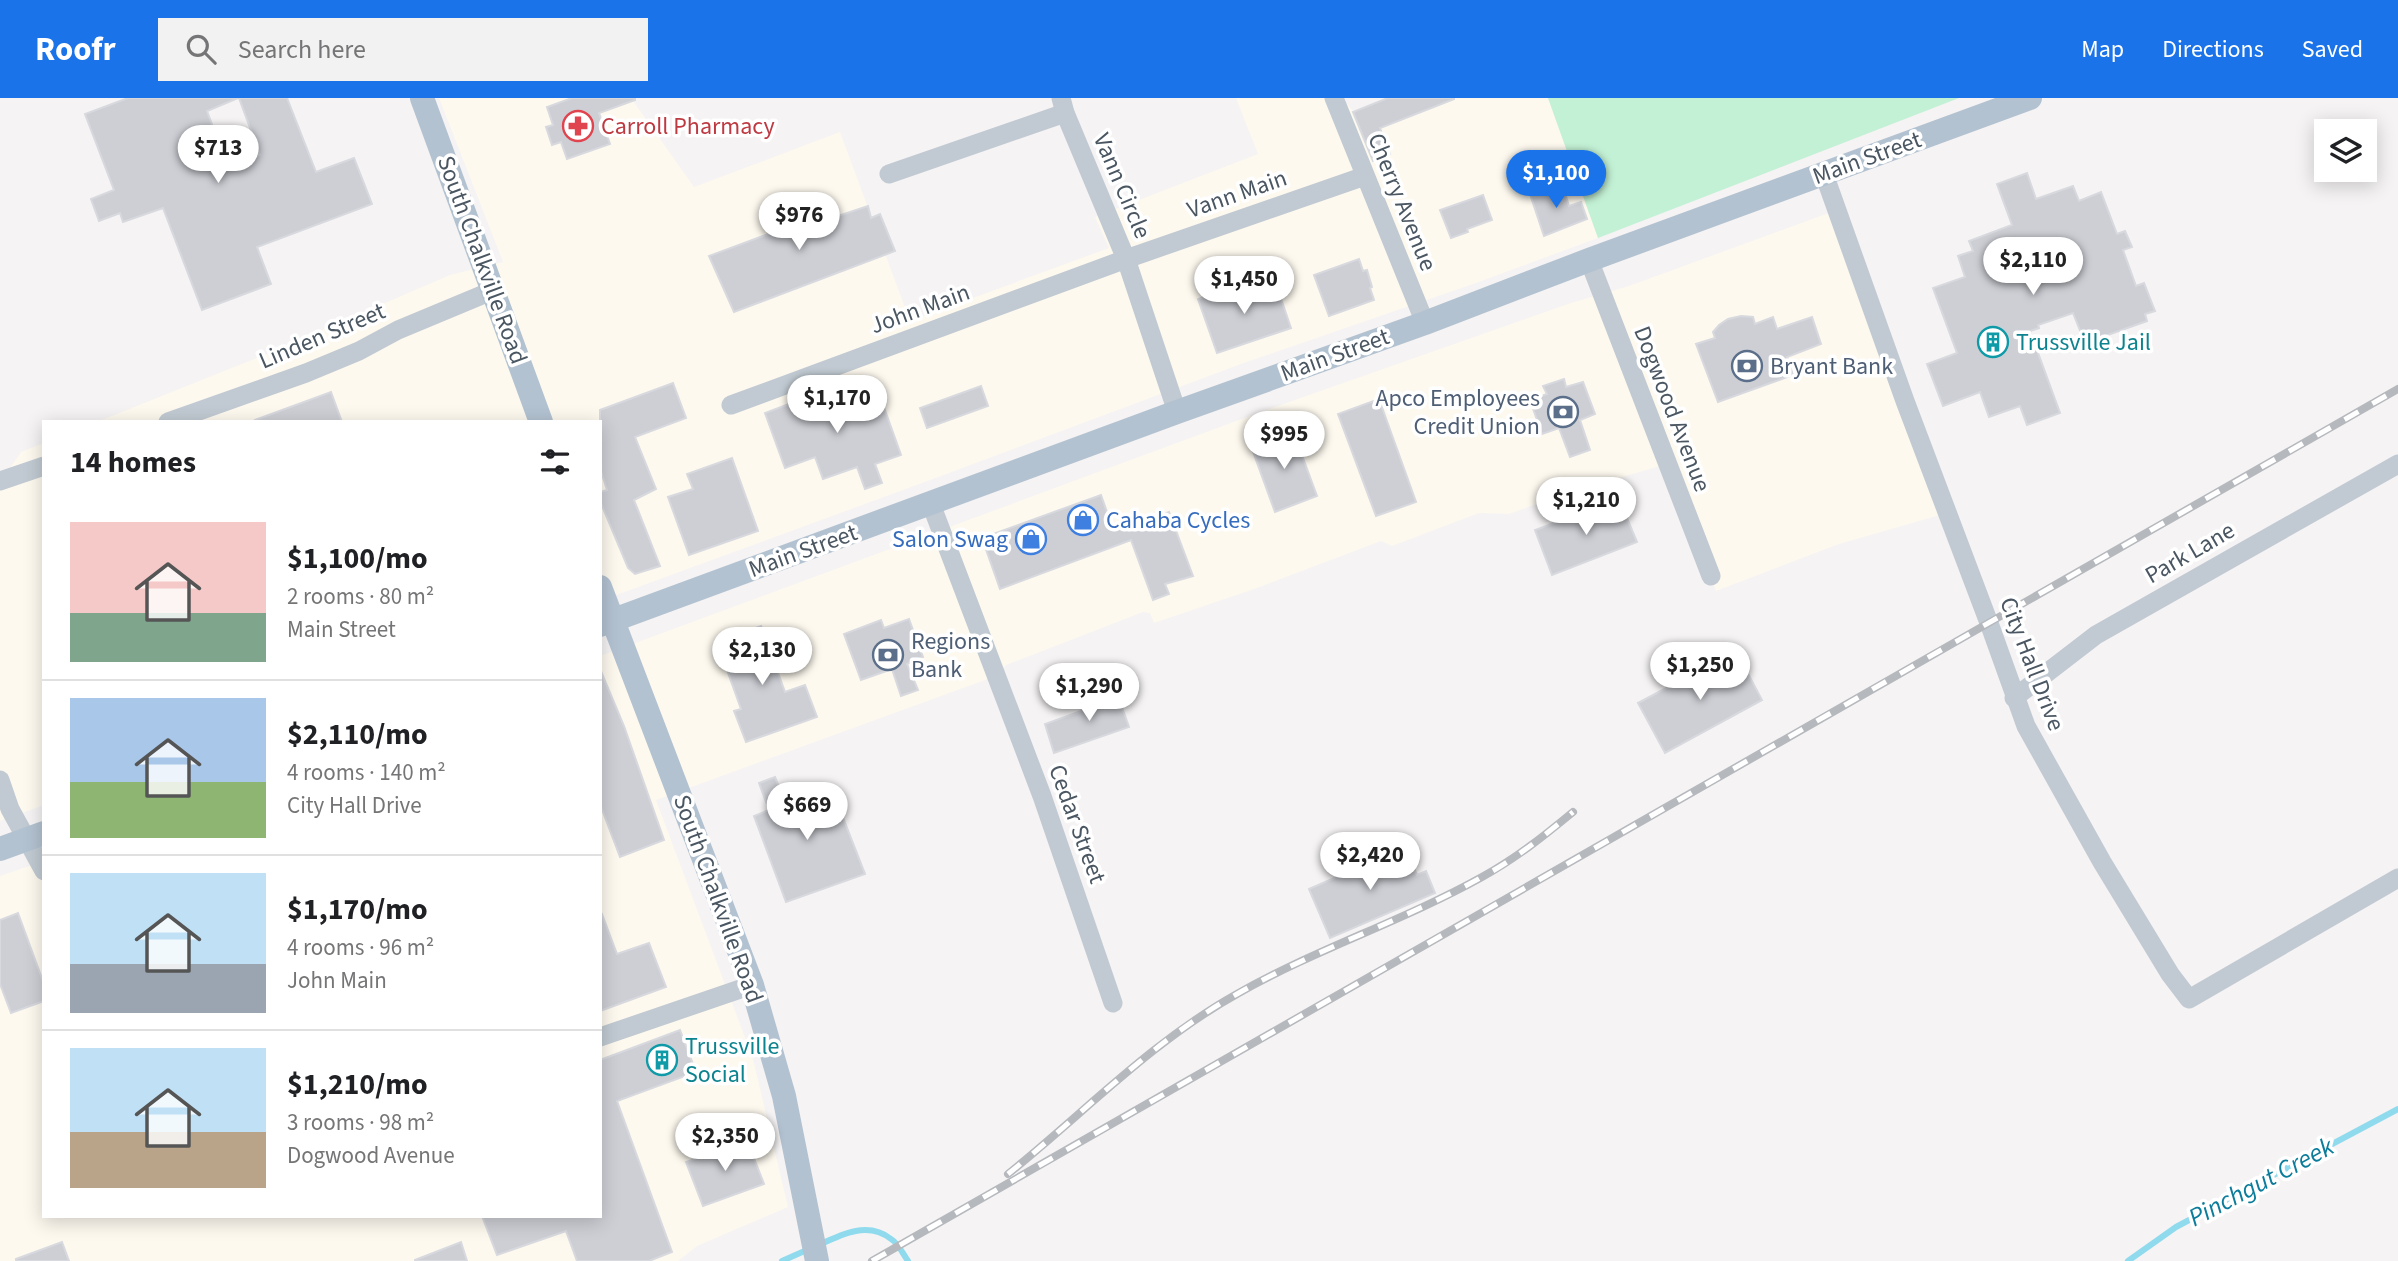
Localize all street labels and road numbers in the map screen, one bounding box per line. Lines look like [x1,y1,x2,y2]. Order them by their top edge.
street label: Main Street [1808,122,1926,194]
street label: Vann Circle [1084,128,1160,244]
street label: Cherry Avenue [1358,128,1446,276]
street label: South Chalkville Road [428,151,536,369]
street label: Vann Main [1182,161,1292,227]
street label: John Main [865,275,975,343]
street label: Linden Street [253,294,391,378]
street label: Main Street [1276,319,1394,391]
street label: Dogwood Avenue [1624,321,1720,497]
street label: Park Lane [2139,513,2241,593]
street label: Main Street [744,515,862,587]
street label: City Hall Drive [1990,592,2074,736]
street label: Cedar Street [1039,760,1115,888]
street label: South Chalkville Road [664,790,772,1008]

